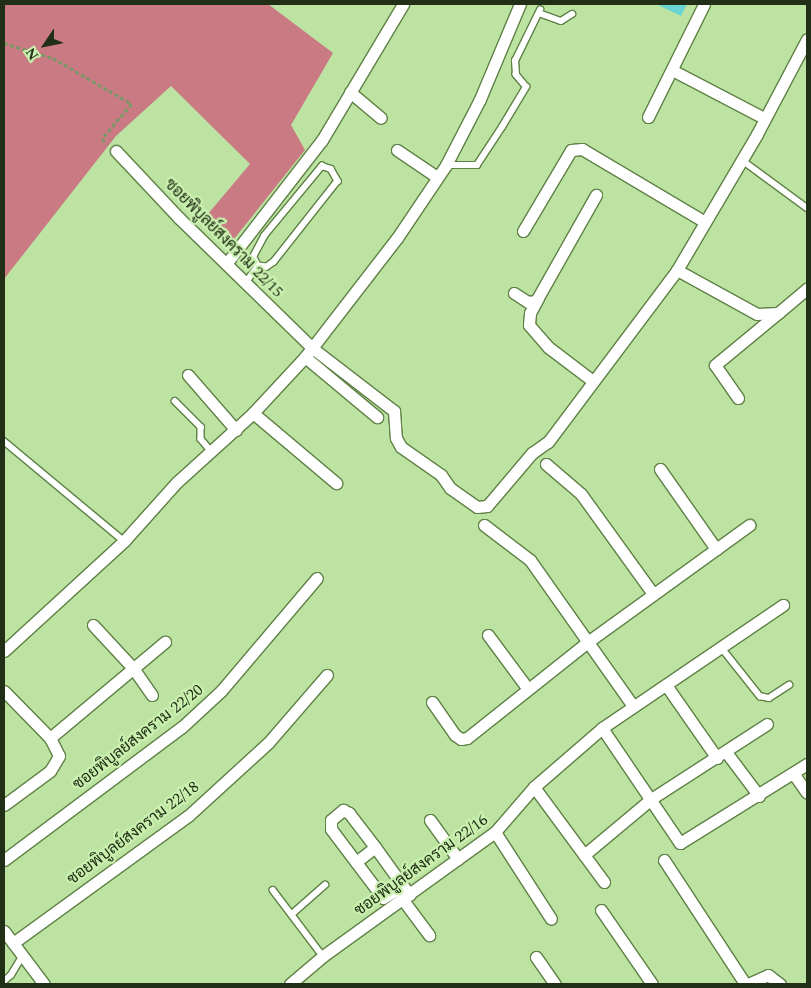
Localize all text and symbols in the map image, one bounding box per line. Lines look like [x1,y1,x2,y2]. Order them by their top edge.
north arrow [20,20,70,70]
text: N [20,43,44,64]
street label: ซอยพิบูลย์สงคราม 22/15 [161,175,287,301]
street label: ซอยพิบูลย์สงคราม 22/20 [69,680,207,794]
street label: ซอยพิบูลย์สงคราม 22/18 [63,777,203,889]
street label: ซอยพิบูลย์สงคราม 22/16 [351,810,491,920]

